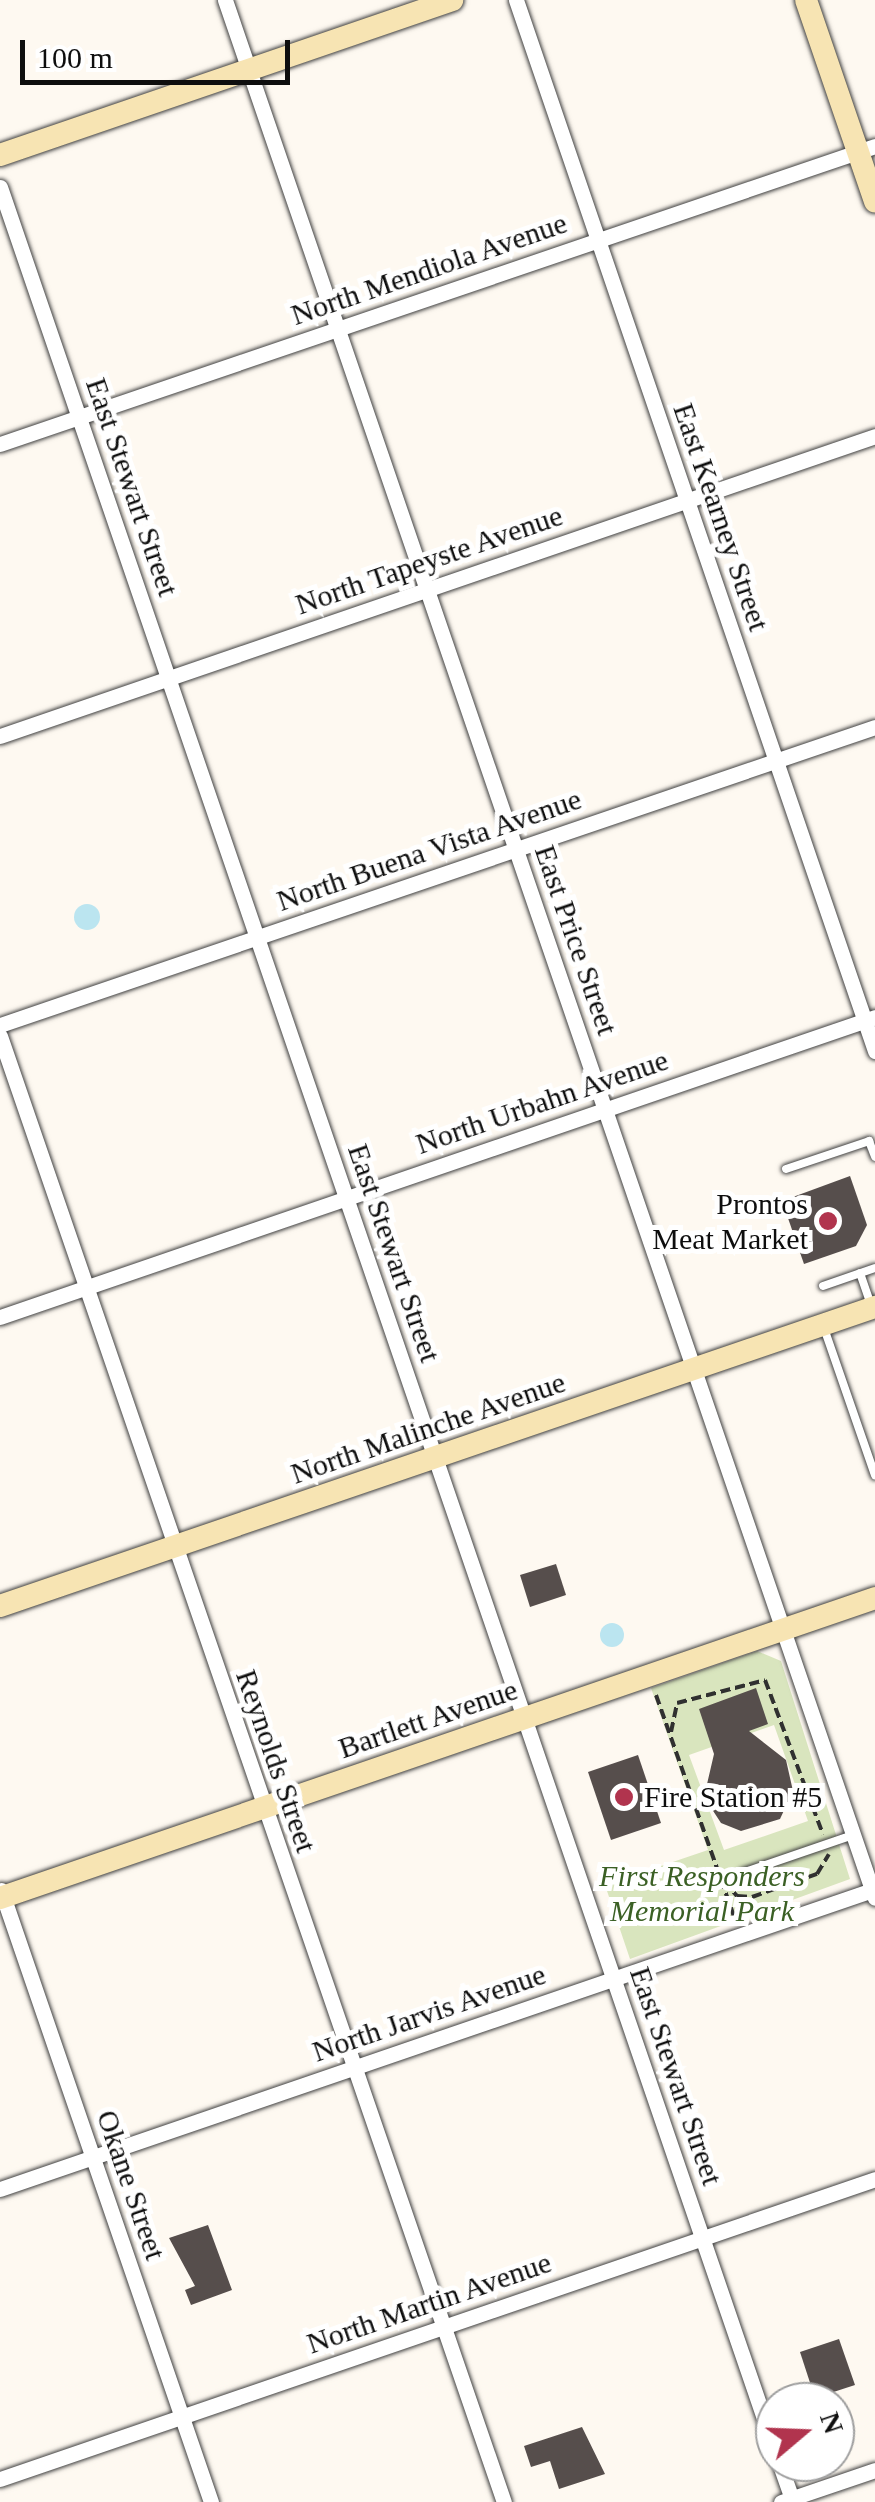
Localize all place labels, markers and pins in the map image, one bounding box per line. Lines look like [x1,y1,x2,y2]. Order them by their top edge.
place label: Prontos Meat Market [652,1186,808,1256]
marker: Prontos Meat Market [817,1210,839,1232]
place label: Fire Station #5 [644,1779,822,1815]
marker: Fire Station #5 [613,1786,635,1808]

